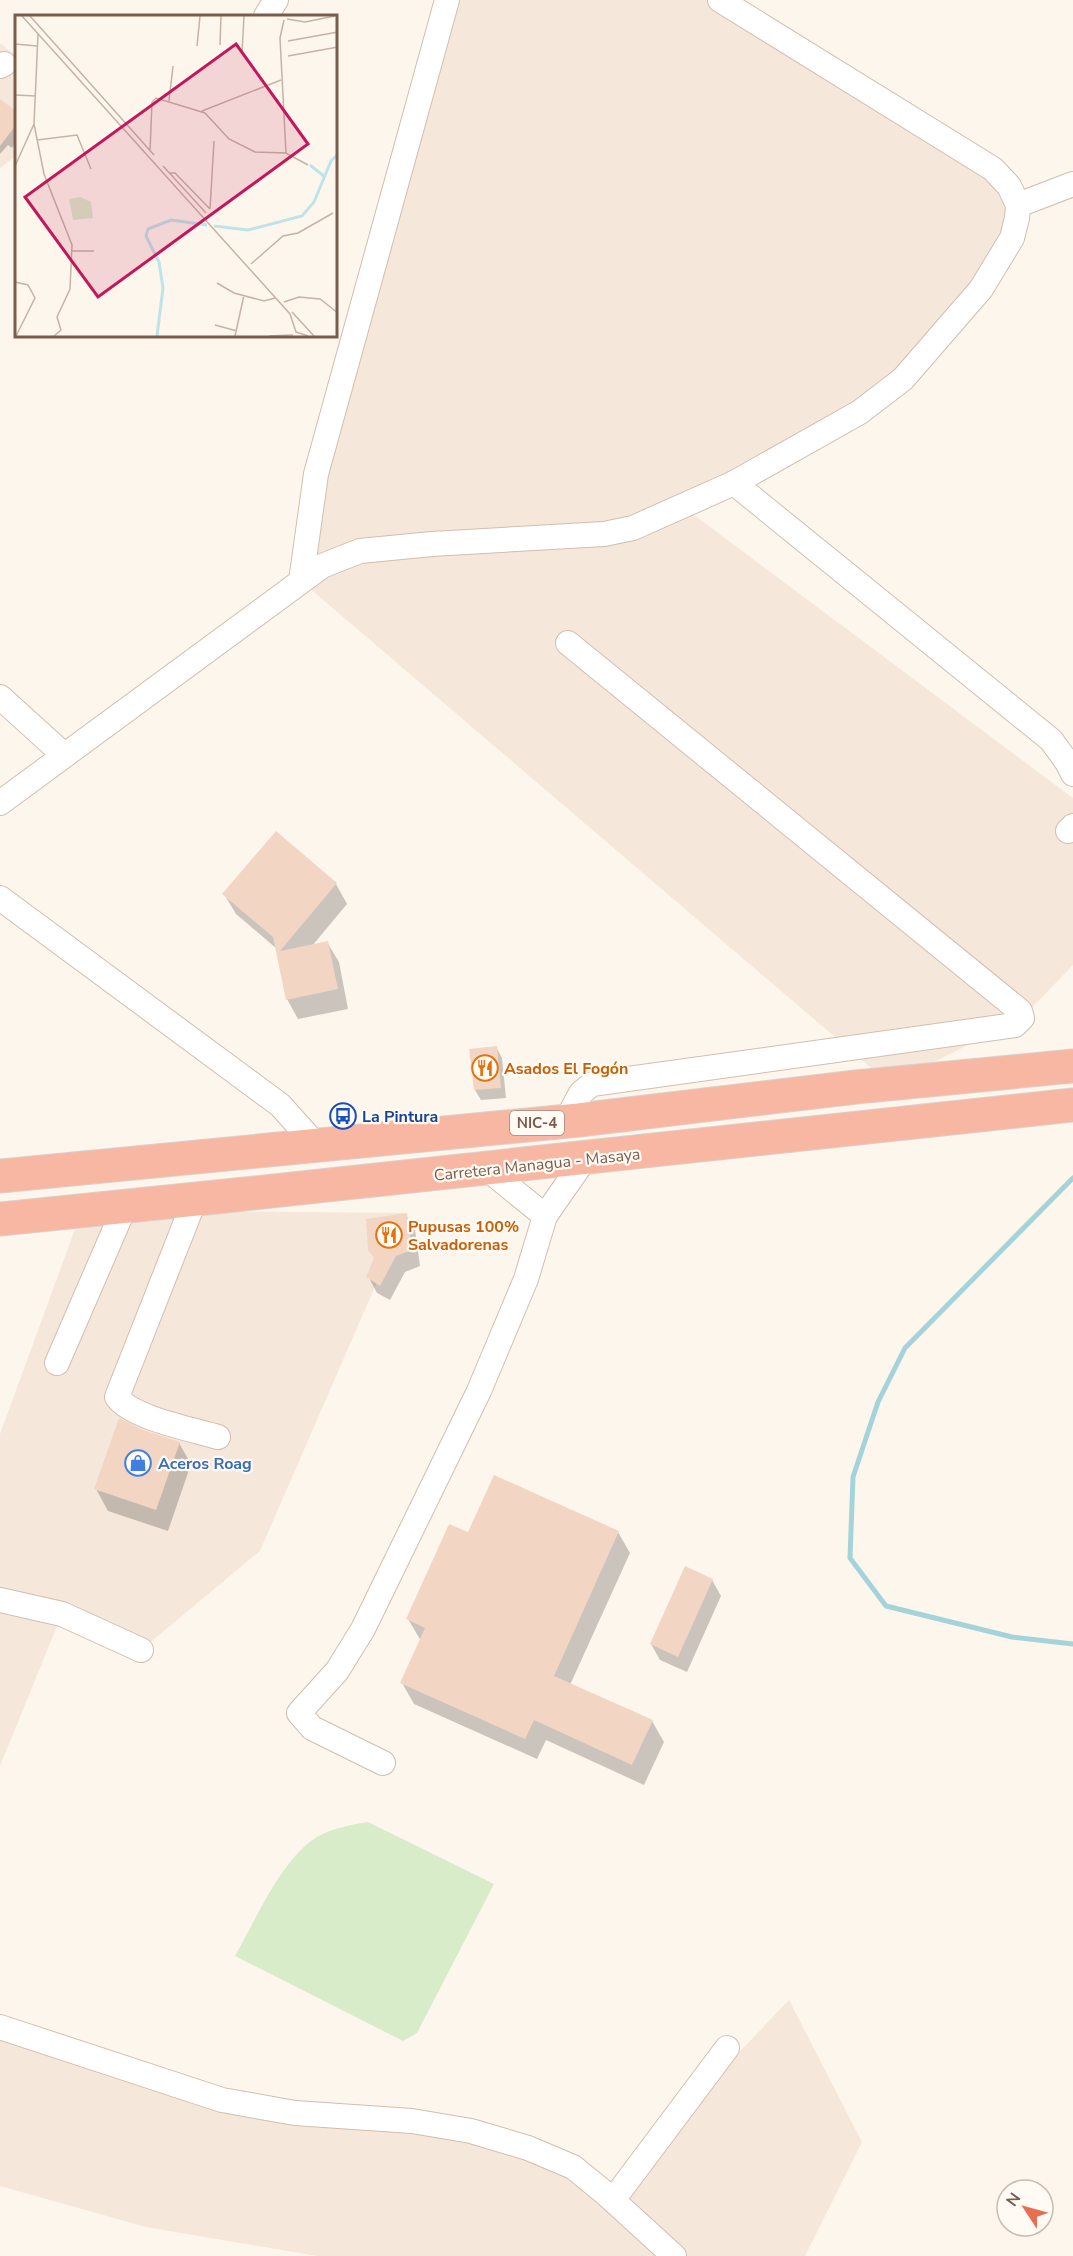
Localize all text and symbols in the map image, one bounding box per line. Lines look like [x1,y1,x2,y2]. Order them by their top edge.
inset map [15,15,338,338]
restaurant icon: Asados El Fogón [470,1053,500,1083]
place label: Asados El Fogón [504,1058,628,1080]
bus stop icon: La Pintura [328,1101,358,1131]
place label: La Pintura [362,1106,438,1128]
road number: NIC-4 [510,1111,564,1135]
street label: Carretera Managua - Masaya [433,1143,641,1187]
place label: Pupusas 100% Salvadorenas [408,1216,519,1256]
restaurant icon: Pupusas 100% Salvadorenas [374,1220,404,1250]
shop icon: Aceros Roag [123,1448,153,1478]
place label: Aceros Roag [158,1453,252,1475]
north arrow [995,2178,1055,2238]
text: N [1001,2188,1026,2211]

